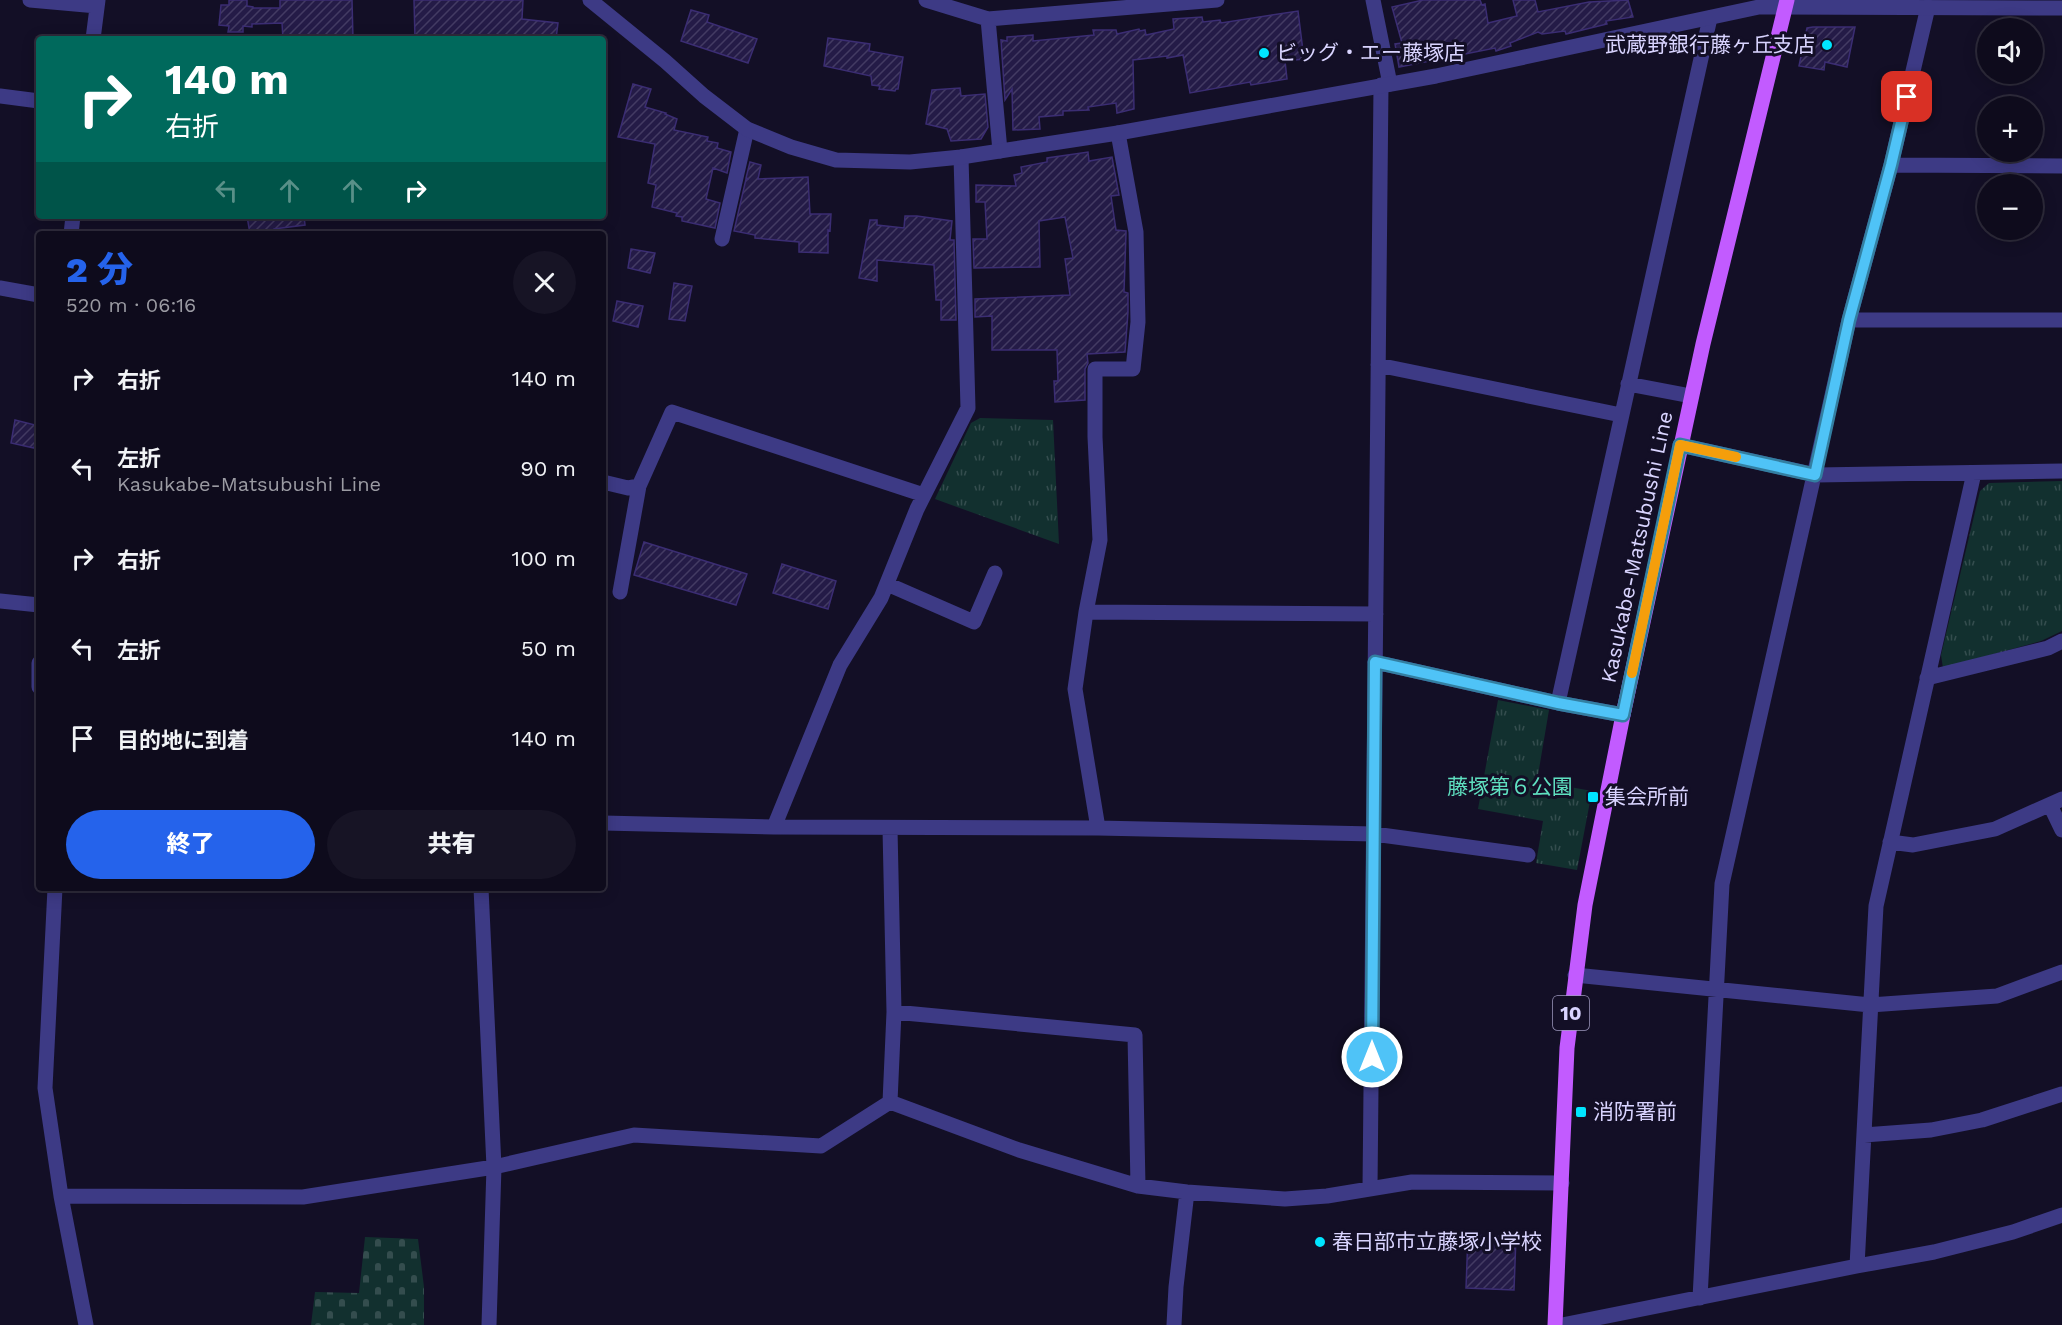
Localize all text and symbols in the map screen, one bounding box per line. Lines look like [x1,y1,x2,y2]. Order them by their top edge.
map controls [1977,18,2043,240]
button: sound [1977,18,2043,84]
place label: 武蔵野銀行藤ヶ丘支店 [1605,32,1815,57]
marker: 武蔵野銀行藤ヶ丘支店 [1820,38,1834,52]
place label: ビッグ・エー藤塚店 [1276,40,1465,65]
marker: ビッグ・エー藤塚店 [1257,46,1271,60]
text: 140 m [165,55,289,104]
icon: right [66,60,144,138]
pin [1881,71,1932,122]
icon: arrive [1890,80,1923,113]
button: + [1977,96,2043,162]
text: 右折 [165,111,219,143]
icon: left [210,174,243,207]
icon: ahead [273,174,306,207]
icon: ahead [336,174,369,207]
icon: right [399,174,432,207]
button: − [1977,174,2043,240]
text: 2 分 [66,249,133,291]
button: close [513,251,576,314]
text: 520 m · 06:16 [66,293,196,317]
icon: right [66,362,99,395]
text: 140 m [512,366,576,391]
text: 右折 [117,368,161,393]
street label: Kasukabe-Matsubushi Line [1595,409,1678,685]
text: 左折 [117,446,161,471]
icon: left [66,452,99,485]
text: 90 m [520,456,576,481]
text: Kasukabe-Matsubushi Line [117,472,381,496]
icon: right [66,542,99,575]
text: 100 m [512,546,576,571]
text: 右折 [117,548,161,573]
icon: left [66,632,99,665]
text: 50 m [521,636,576,661]
text: 左折 [117,638,161,663]
icon: arrive [66,722,99,755]
text: 140 m [512,726,576,751]
text: 目的地に到着 [117,728,249,753]
park label: 藤塚第６公園 [1447,774,1573,799]
place label: 集会所前 [1605,784,1689,809]
marker: 集会所前 [1586,790,1600,804]
button: 終了 [66,810,315,879]
button: 共有 [327,810,576,879]
road number: 10 [1553,996,1589,1030]
position arrow [1340,1025,1404,1089]
place label: 消防署前 [1593,1099,1677,1124]
marker: 消防署前 [1574,1105,1588,1119]
place label: 春日部市立藤塚小学校 [1332,1229,1542,1254]
marker: 春日部市立藤塚小学校 [1313,1235,1327,1249]

